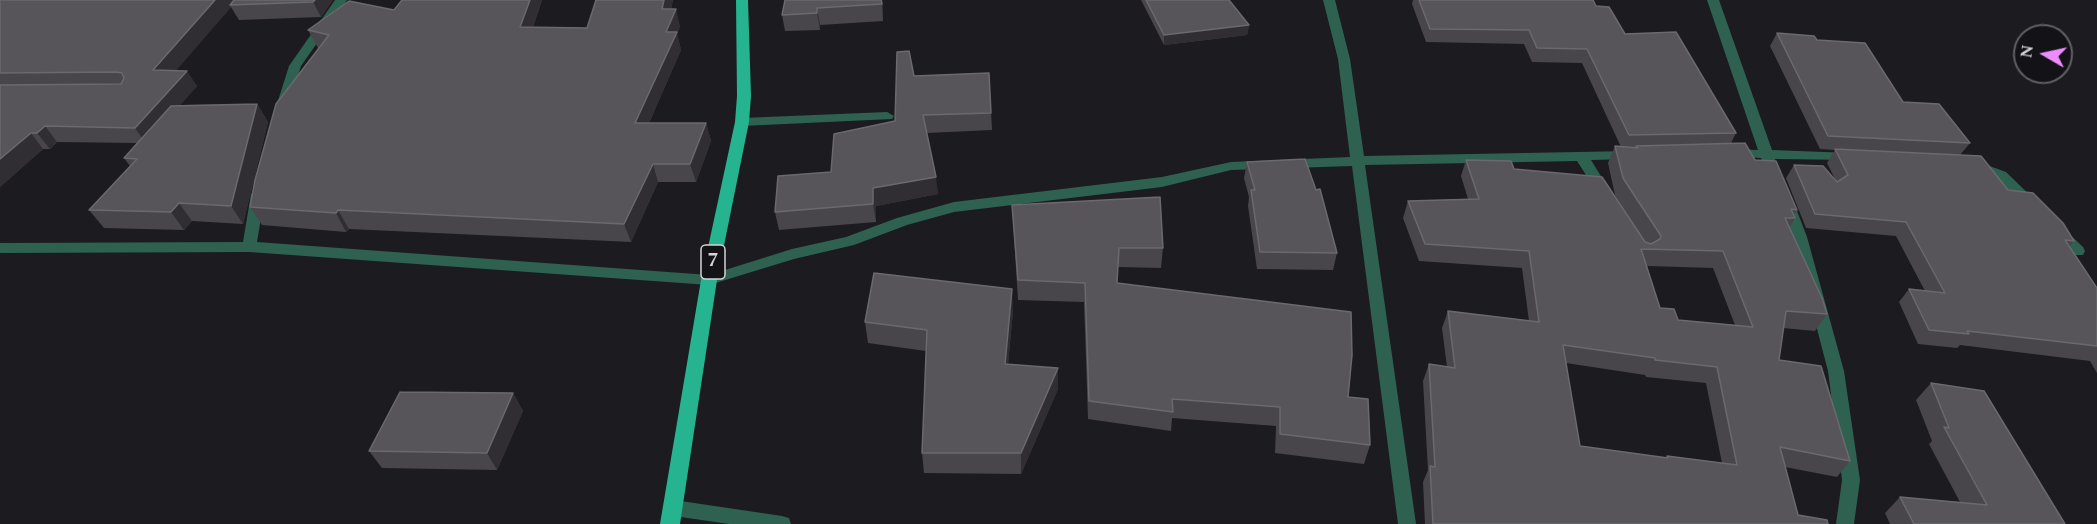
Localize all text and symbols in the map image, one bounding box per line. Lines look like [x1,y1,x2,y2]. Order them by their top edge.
north arrow [2013,24,2073,84]
text: N [2014,43,2040,60]
road number: 7 [701,245,725,279]

